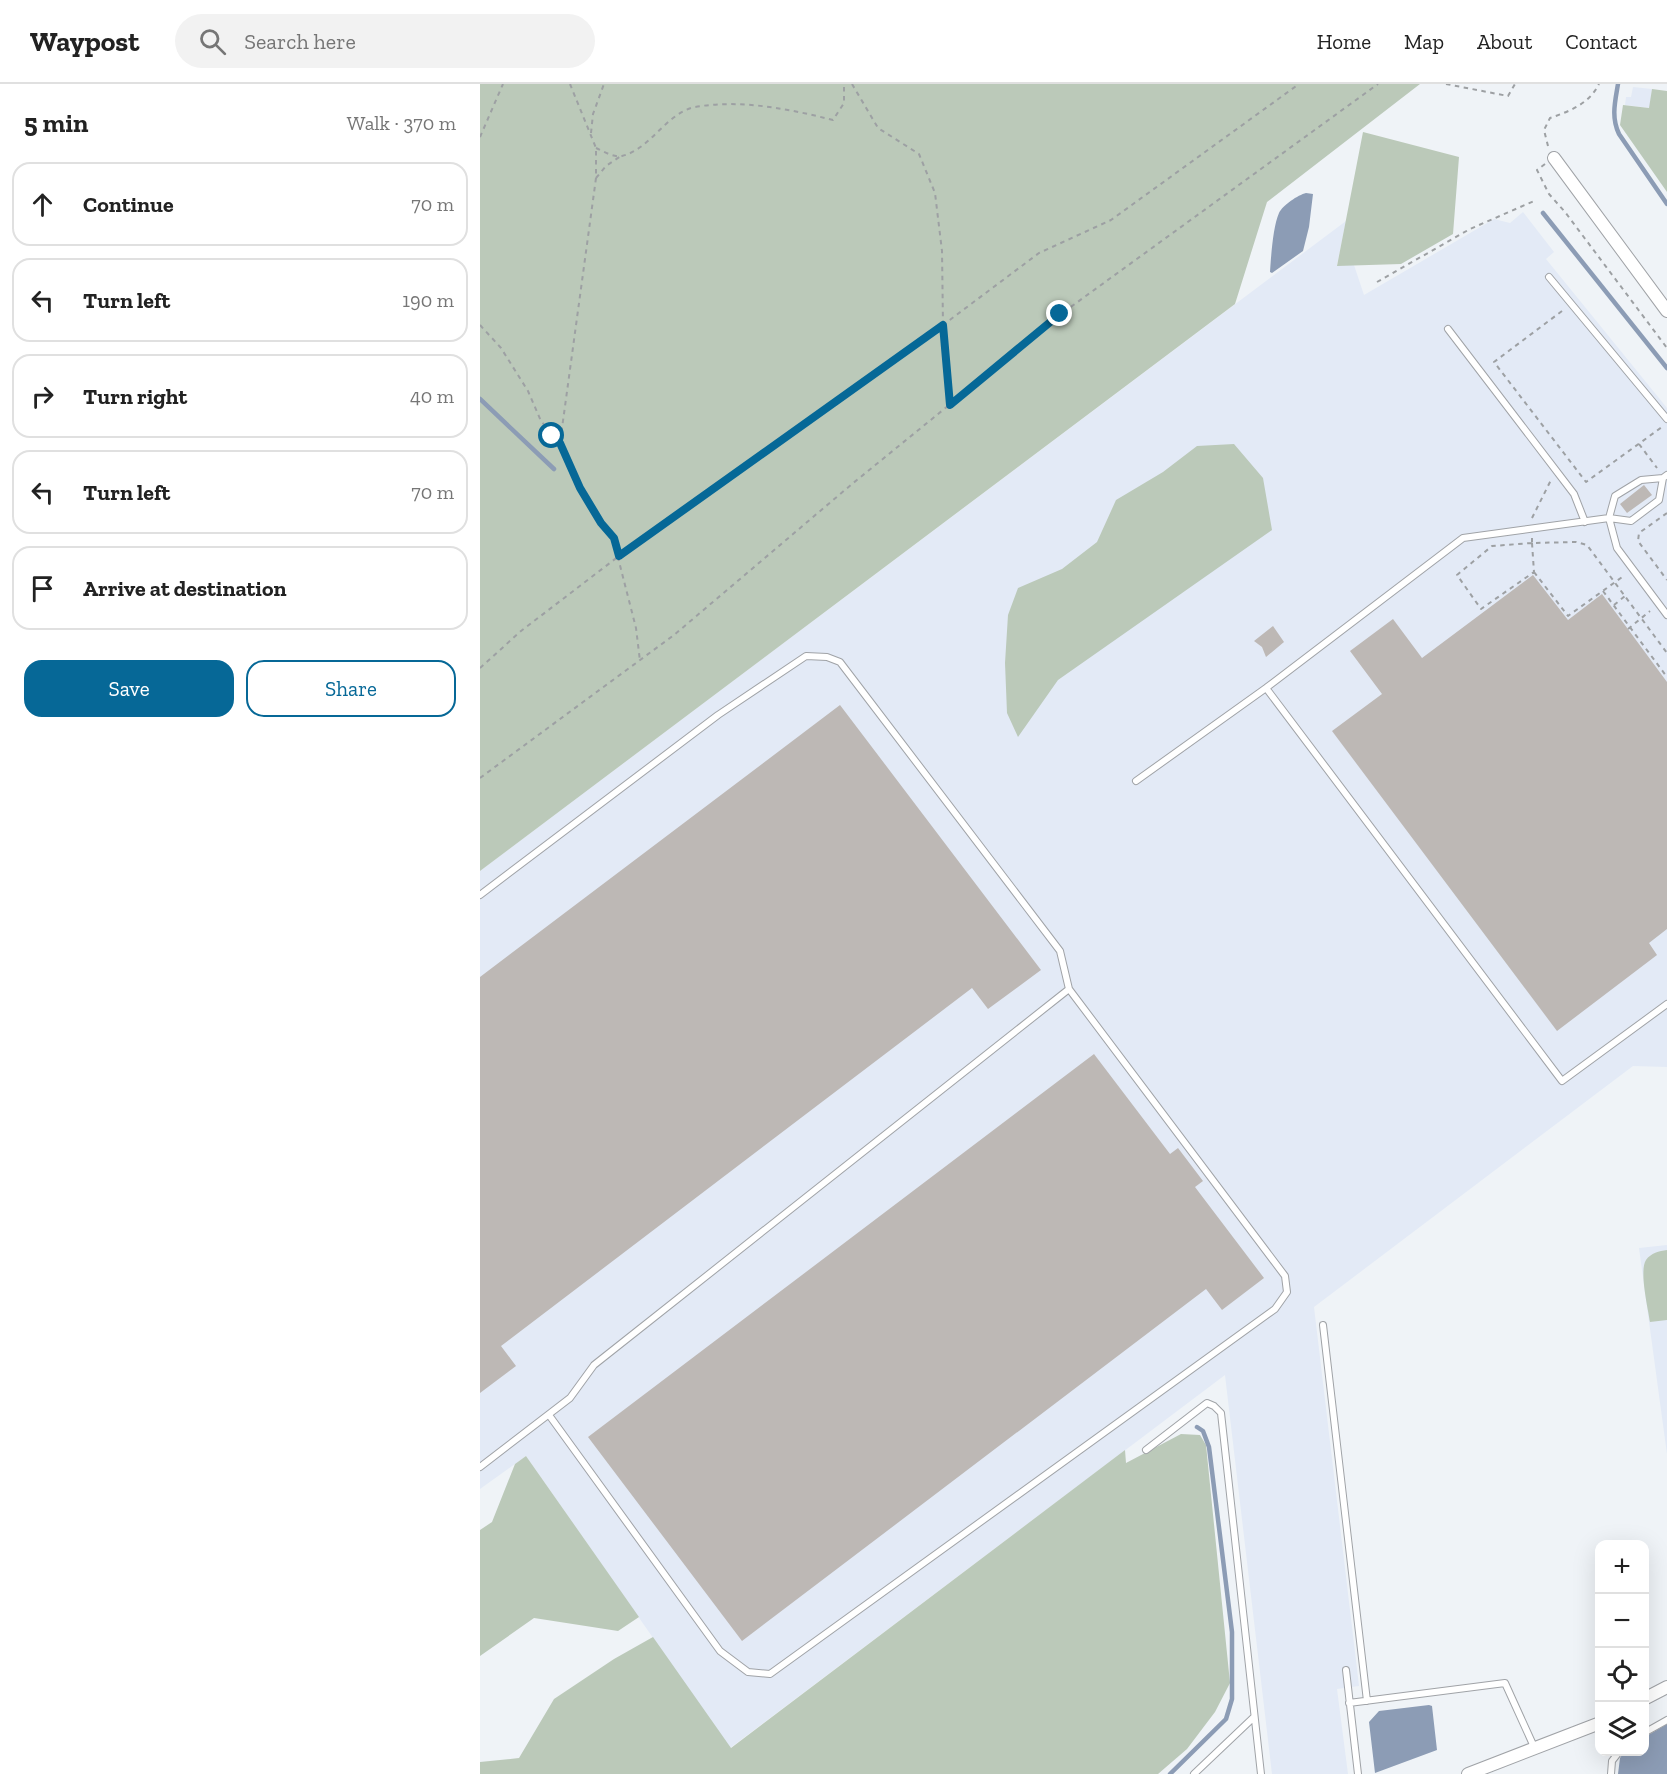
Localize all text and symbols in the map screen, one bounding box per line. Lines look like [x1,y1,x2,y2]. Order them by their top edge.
search box [175,14,595,68]
text: Waypost [30,25,139,58]
icon: search [196,25,229,58]
text: Search here [244,28,356,55]
text: Home [1317,29,1371,54]
text: Map [1404,29,1444,54]
text: About [1477,29,1532,54]
text: Contact [1565,29,1637,54]
text: 5 min [24,107,88,139]
text: Walk · 370 m [347,111,456,135]
icon: ahead [26,188,59,221]
text: Continue [83,191,174,218]
text: 70 m [411,192,454,216]
icon: left [26,284,59,317]
text: Turn left [83,287,170,314]
text: 190 m [402,288,454,312]
route end [1046,300,1072,326]
icon: right [26,380,59,413]
text: Turn right [83,383,187,410]
text: 40 m [410,384,454,408]
route start [538,422,564,448]
icon: left [26,476,59,509]
text: Turn left [83,479,170,506]
text: 70 m [411,480,454,504]
icon: arrive [26,572,59,605]
text: Arrive at destination [83,575,286,602]
button: Save [24,660,234,717]
button: Share [246,660,456,717]
map controls [1595,1540,1649,1756]
button: + [1595,1540,1649,1594]
button: − [1595,1594,1649,1648]
button: locate [1595,1648,1649,1702]
button: layers [1595,1702,1649,1756]

